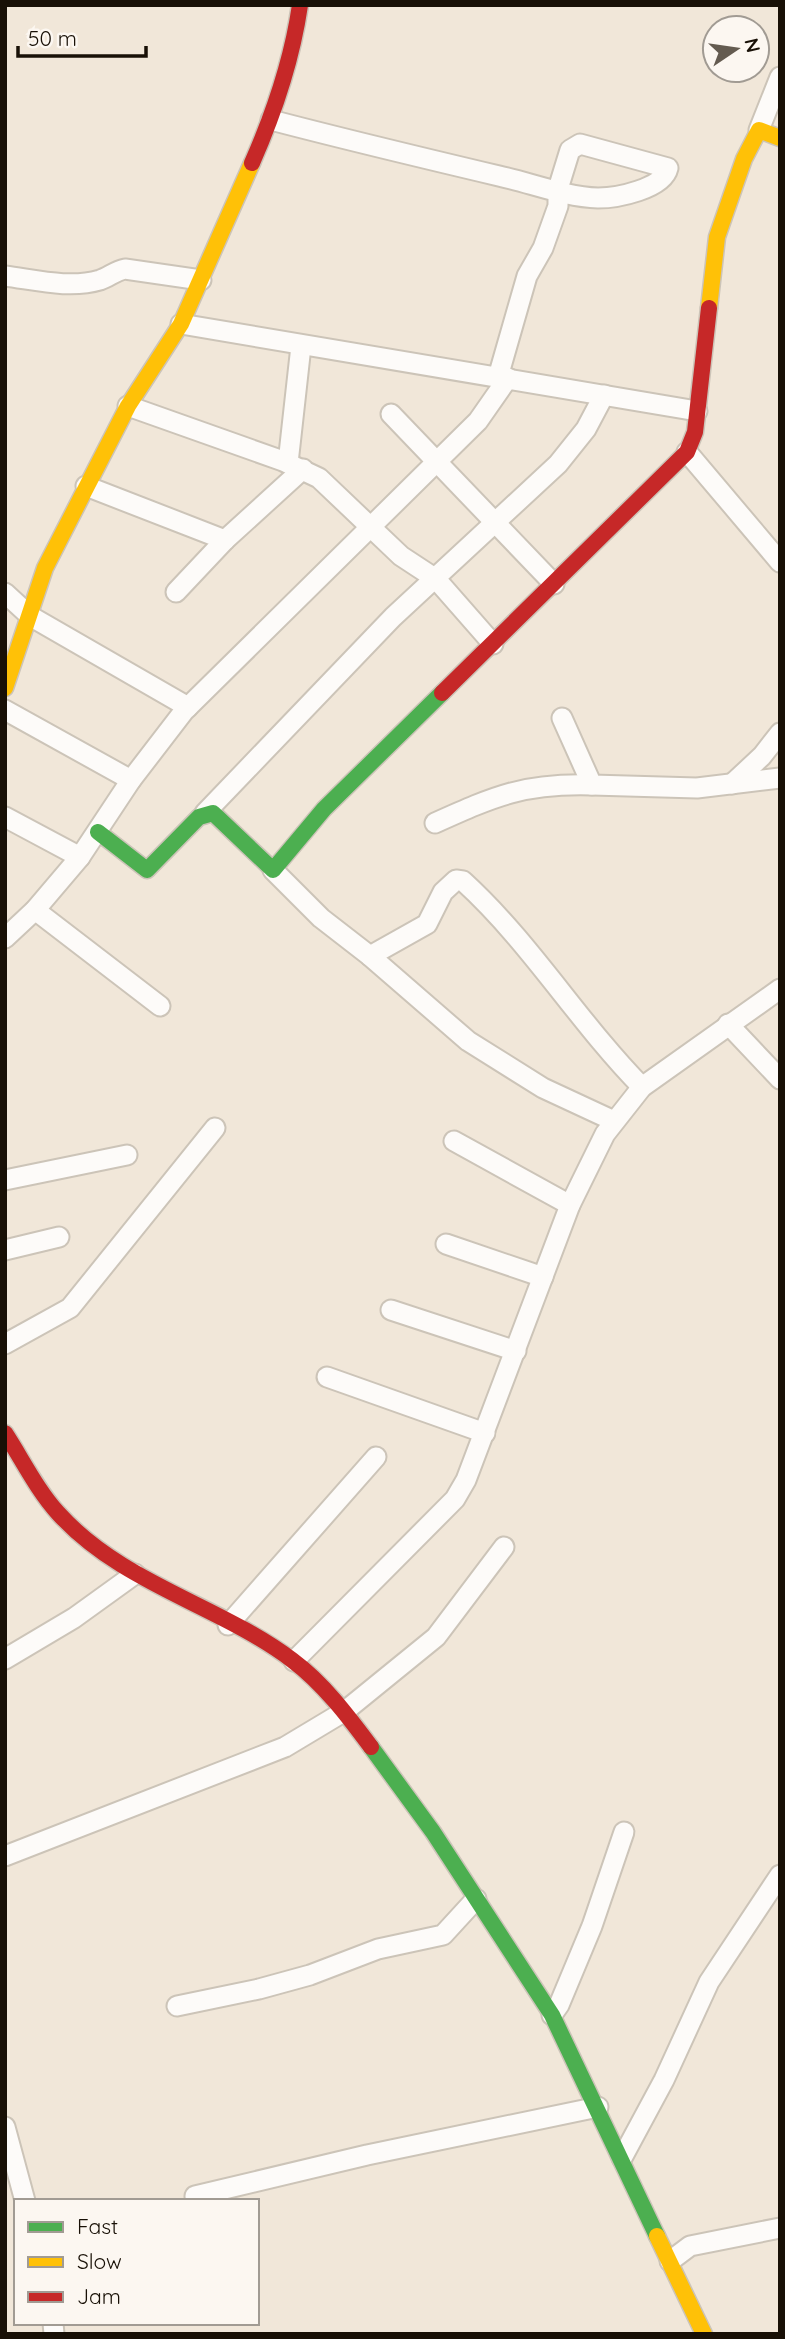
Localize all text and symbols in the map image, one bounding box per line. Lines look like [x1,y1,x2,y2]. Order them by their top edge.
scale bar [18,14,145,58]
north arrow [701,14,771,84]
text: 50 m [28,25,77,51]
text: N [739,36,766,55]
legend [14,2199,259,2325]
text: Fast [77,2213,118,2239]
text: Slow [77,2248,122,2274]
text: Jam [77,2283,121,2309]

